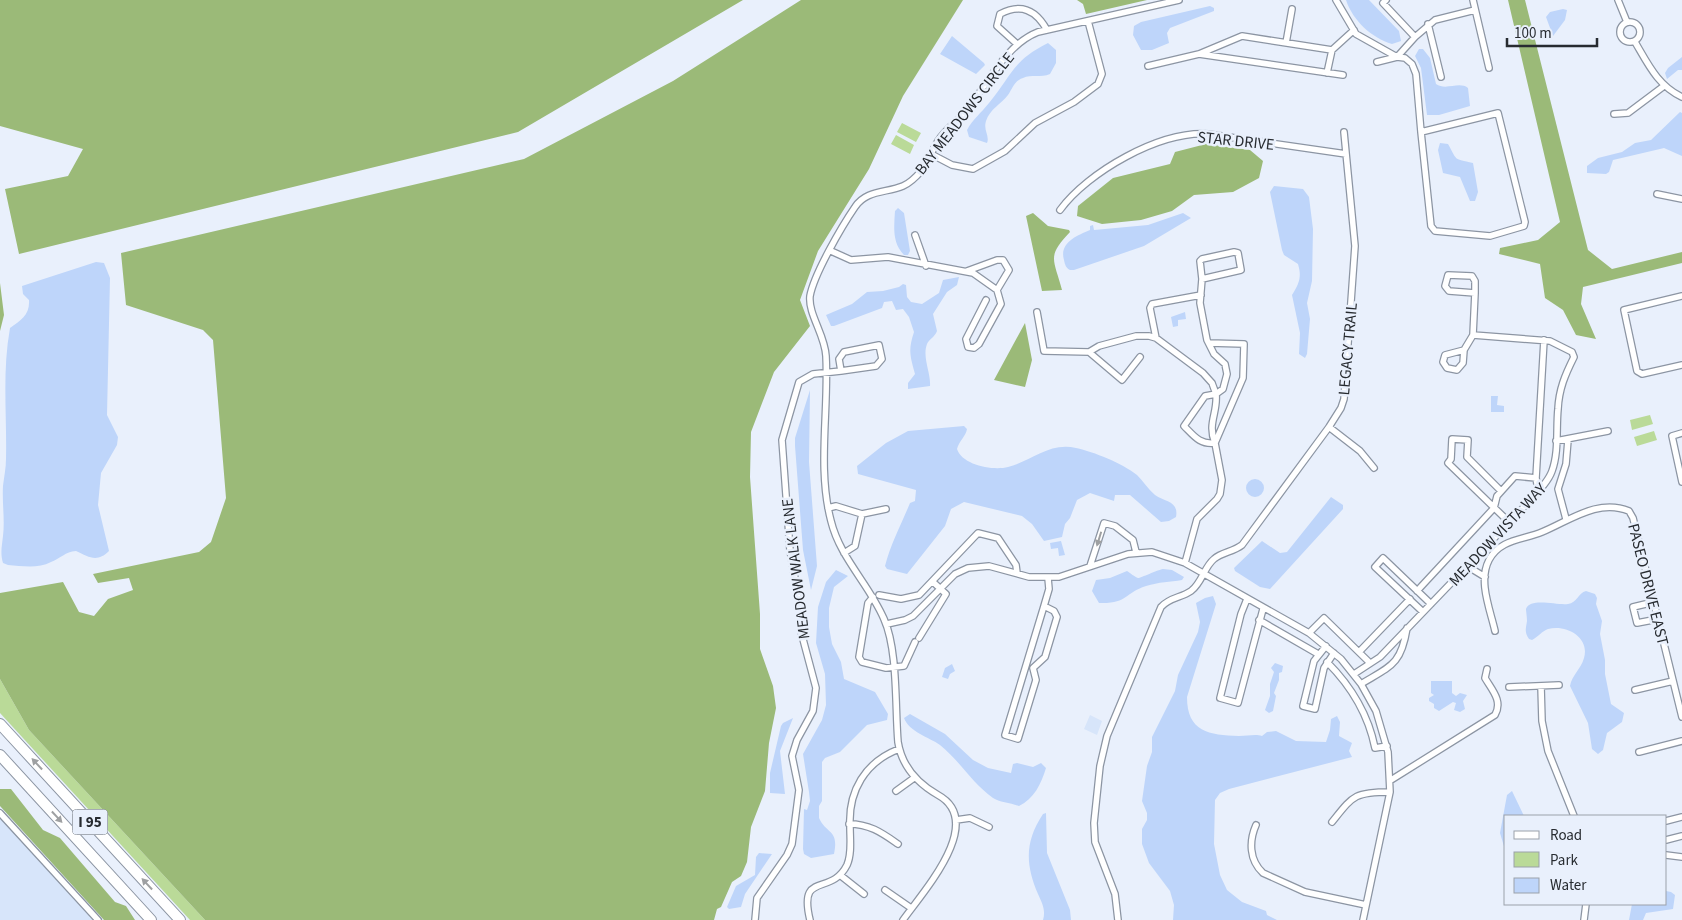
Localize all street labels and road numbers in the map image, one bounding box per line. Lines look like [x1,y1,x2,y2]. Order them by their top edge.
street label: BAY MEADOWS CIRCLE [910,48,1020,179]
street label: STAR DRIVE [1196,126,1275,156]
street label: LEGACY TRAIL [1333,302,1363,396]
street label: MEADOW VISTA WAY [1444,478,1552,591]
street label: MEADOW WALK LANE [776,497,816,641]
street label: PASEO DRIVE EAST [1622,521,1674,648]
road number: I 95 [72,810,108,834]

